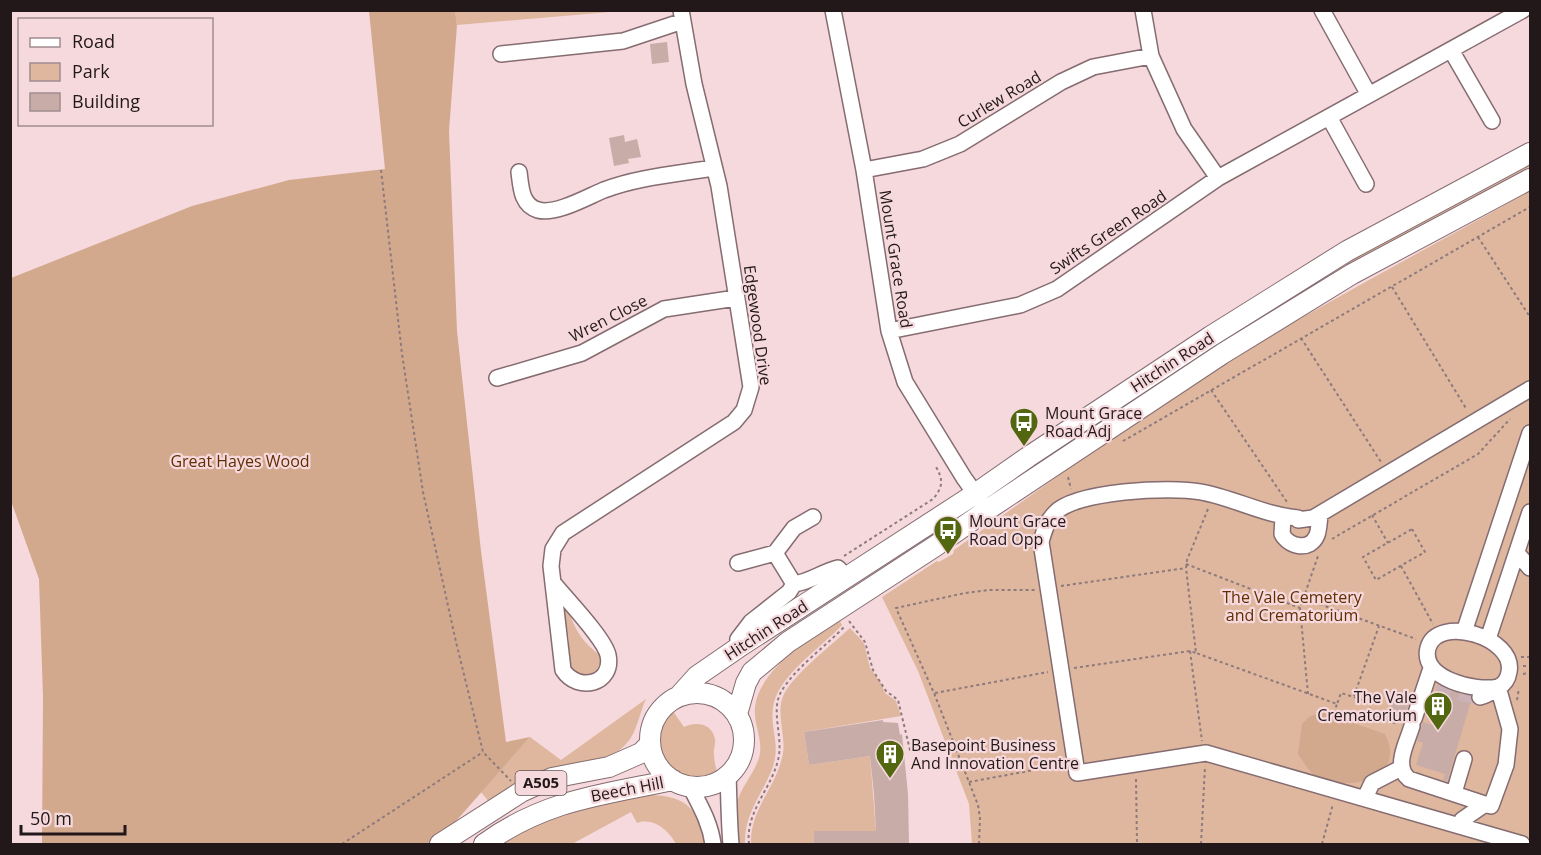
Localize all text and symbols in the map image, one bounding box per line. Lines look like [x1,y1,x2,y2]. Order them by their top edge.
legend [18,18,213,126]
text: Road [72,29,115,53]
text: Park [72,59,110,83]
street label: Curlew Road [953,65,1045,133]
text: Building [72,89,140,113]
street label: Swifts Green Road [1045,185,1171,279]
street label: Mount Grace Road [874,188,918,330]
street label: Edgewood Drive [739,264,777,387]
street label: Wren Close [565,289,651,347]
street label: Hitchin Road [1126,327,1218,397]
place label: Mount Grace Road Adj [1045,402,1142,442]
bus stop icon: Mount Grace Road Adj [1008,406,1040,448]
park label: Great Hayes Wood [170,450,310,472]
place label: Mount Grace Road Opp [969,510,1066,550]
bus stop icon: Mount Grace Road Opp [932,514,964,556]
park label: The Vale Cemetery and Crematorium [1222,586,1363,626]
street label: Hitchin Road [720,595,812,665]
place label: The Vale Crematorium [1317,686,1417,726]
building icon: The Vale Crematorium [1422,690,1454,732]
place label: Basepoint Business And Innovation Centre [911,734,1079,774]
building icon: Basepoint Business And Innovation Centre [874,738,906,780]
road number: A505 [516,771,566,795]
street label: Beech Hill [589,771,665,807]
scale bar [21,798,124,836]
text: 50 m [30,806,72,830]

